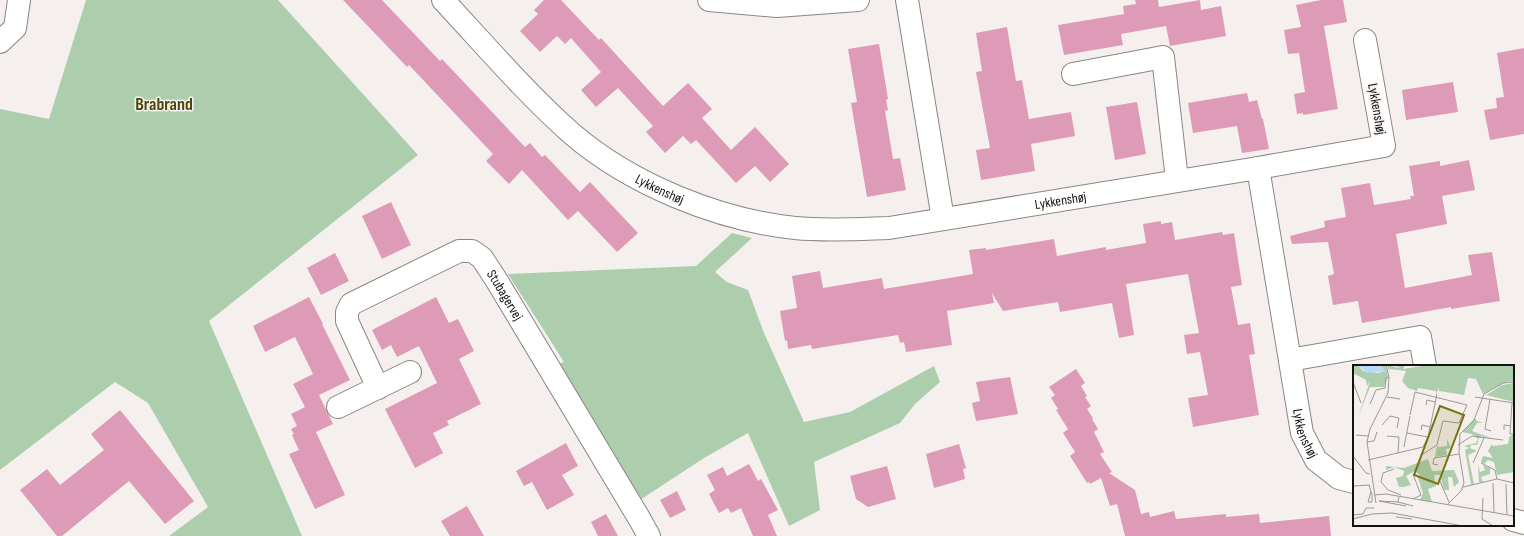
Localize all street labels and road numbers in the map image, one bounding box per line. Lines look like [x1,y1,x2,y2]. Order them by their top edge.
street label: Lykkenshøj [1364,82,1390,136]
street label: Lykkenshøj [633,170,687,207]
street label: Lykkenshøj [1033,188,1087,213]
street label: Stubagervej [483,266,527,323]
street label: Lykkenshøj [1290,407,1322,461]

